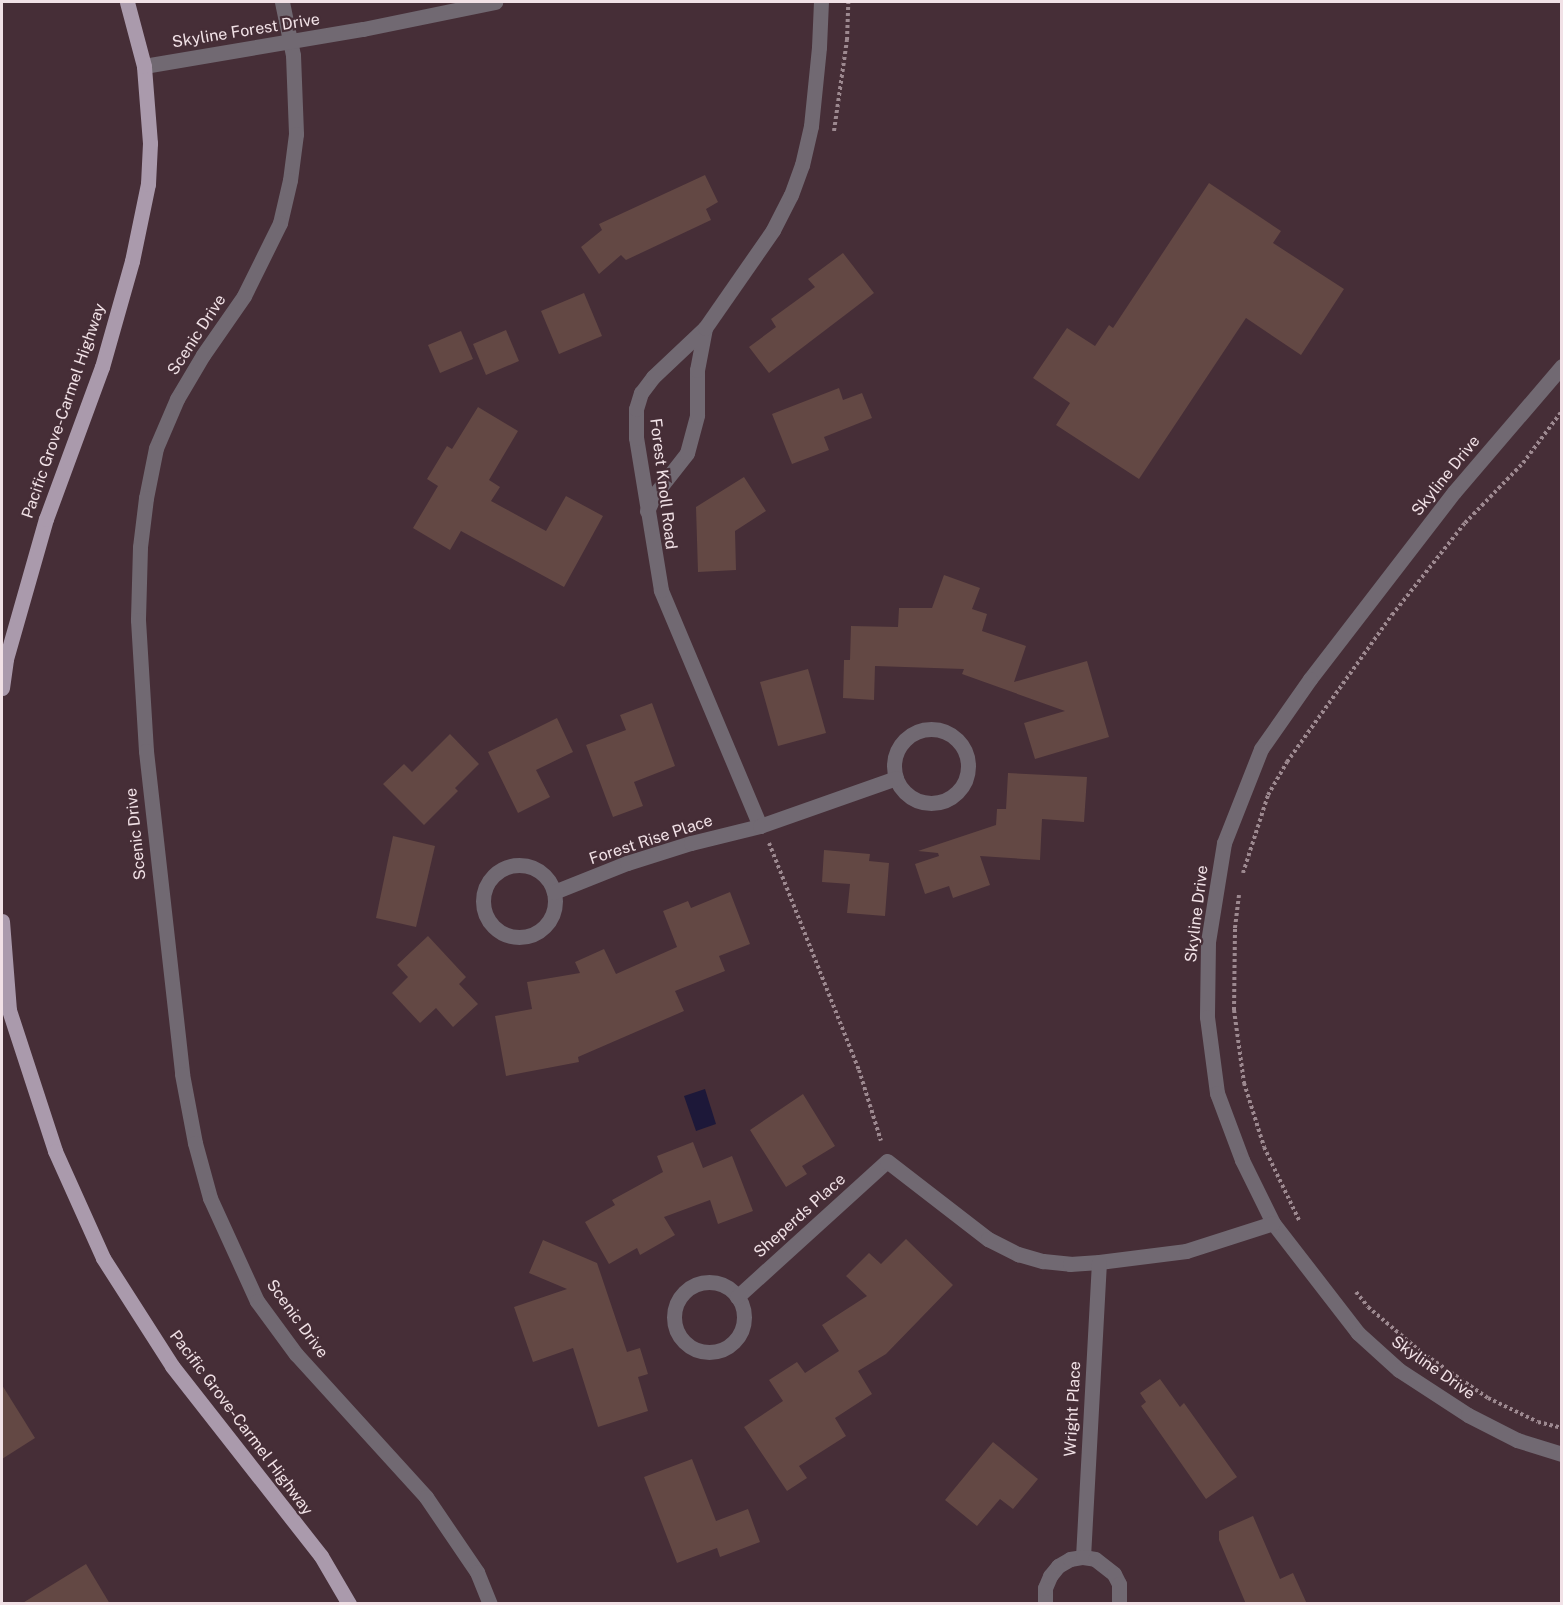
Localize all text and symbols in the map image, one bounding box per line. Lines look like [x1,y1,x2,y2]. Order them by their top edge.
street label: Skyline Forest Drive [171,10,321,52]
street label: Scenic Drive [164,291,230,379]
street label: Pacific Grove-Carmel Highway [18,301,110,521]
street label: Forest Knoll Road [645,417,681,551]
street label: Skyline Drive [1408,432,1484,520]
street label: Scenic Drive [122,787,150,881]
street label: Forest Rise Place [587,811,715,869]
street label: Skyline Drive [1182,864,1212,964]
street label: Sheperds Place [750,1170,850,1262]
street label: Scenic Drive [262,1276,332,1362]
street label: Pacific Grove-Carmel Highway [165,1327,317,1519]
street label: Skyline Drive [1387,1332,1479,1404]
street label: Wright Place [1061,1361,1085,1457]

